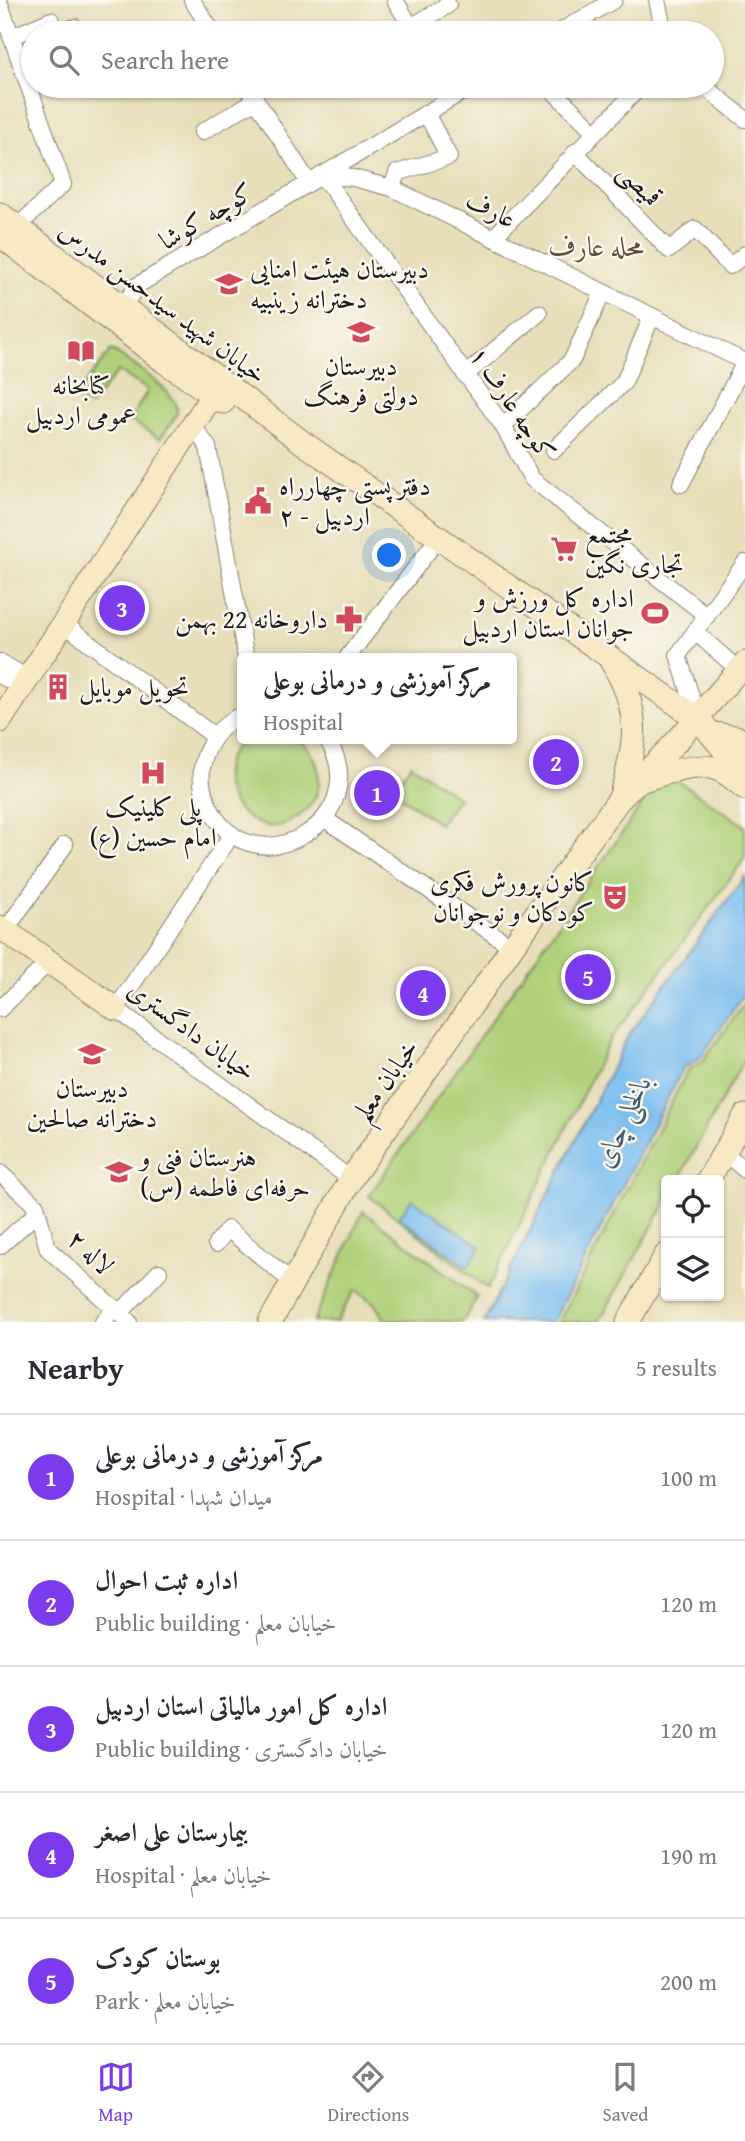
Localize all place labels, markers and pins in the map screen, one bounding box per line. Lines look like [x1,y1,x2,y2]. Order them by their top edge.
place label: دبیرستان هیئت امنایی دخترانه زینبیه [250,249,429,318]
school or university icon: دبیرستان هیئت امنایی دخترانه زینبیه [214,269,244,299]
school or university icon: دبیرستان دولتی فرهنگ [346,317,376,347]
library icon: کتابخانه عمومی اردبیل [66,336,96,366]
place label: دبیرستان دولتی فرهنگ [303,346,419,415]
place label: کتابخانه عمومی اردبیل [26,365,136,434]
place label: دفتر پستی چهارراه اردبیل - ۲ [279,466,431,535]
public building icon: دفتر پستی چهارراه اردبیل - ۲ [243,486,273,516]
place label: مجتمع تجاری نگین [585,514,684,583]
supermarket icon: مجتمع تجاری نگین [549,534,579,564]
place label: اداره کل ورزش و جوانان استان اردبیل [462,578,634,647]
pin: 3 [99,582,145,634]
sports icon: اداره کل ورزش و جوانان استان اردبیل [640,598,670,628]
place label: داروخانه 22 بهمن [175,599,328,638]
pharmacy icon: داروخانه 22 بهمن [334,604,364,634]
place label: تحویل موبایل [79,667,189,706]
building icon: تحویل موبایل [43,672,73,702]
pin: 2 [533,736,579,788]
hospital icon: پلی کلینیک امام حسین (ع) [138,758,168,788]
pin: 1 [354,767,400,819]
place label: پلی کلینیک امام حسین (ع) [89,787,217,860]
place label: کانون پرورش فکری کودکان و نوجوانان [430,862,594,931]
theatre icon: کانون پرورش فکری کودکان و نوجوانان [600,882,630,912]
pin: 5 [565,951,611,1003]
pin: 4 [400,967,446,1019]
school or university icon: دبیرستان دخترانه صالحین [77,1039,107,1069]
place label: دبیرستان دخترانه صالحین [27,1068,157,1137]
place label: هنرستان فنی و حرفه‌ای فاطمه (س) [137,1137,310,1206]
school or university icon: هنرستان فنی و حرفه‌ای فاطمه (س) [104,1157,134,1187]

